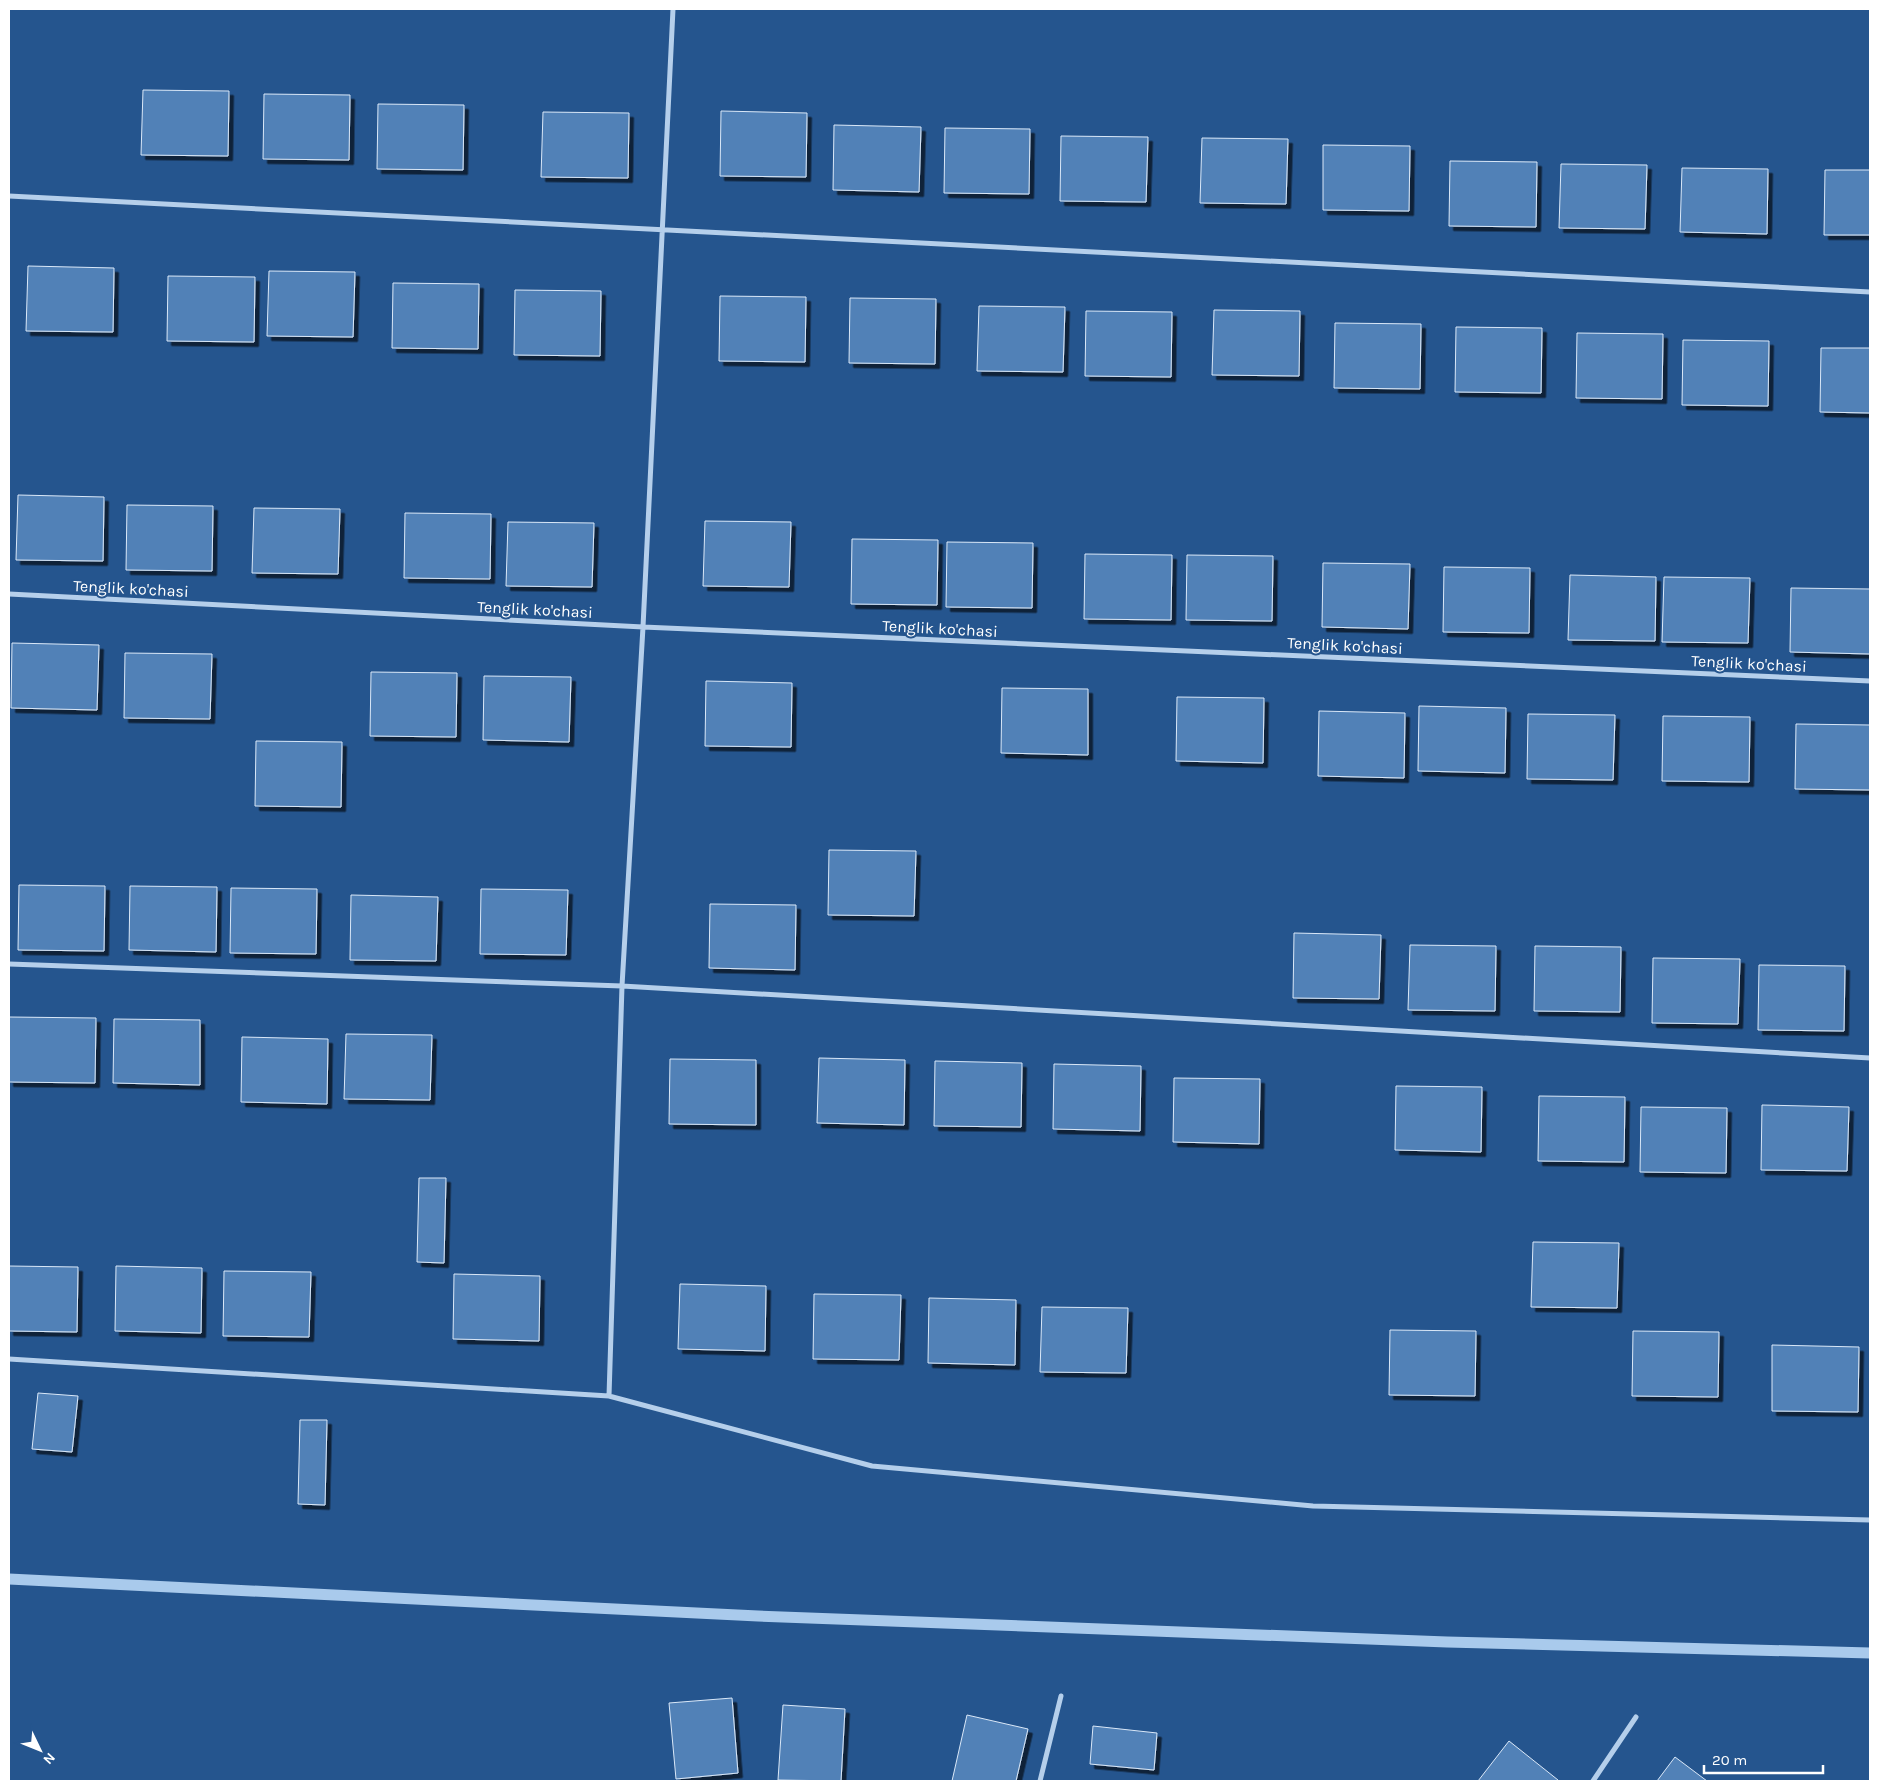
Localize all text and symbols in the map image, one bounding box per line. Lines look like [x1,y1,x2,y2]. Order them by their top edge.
street label: Tenglik ko'chasi [73,576,189,601]
street label: Tenglik ko'chasi [477,597,593,622]
street label: Tenglik ko'chasi [882,616,998,641]
street label: Tenglik ko'chasi [1287,633,1403,658]
street label: Tenglik ko'chasi [1691,651,1807,676]
north arrow [15,1725,65,1775]
scale bar [1704,1742,1823,1774]
text: N [39,1749,59,1768]
text: 20 m [1712,1751,1747,1769]

